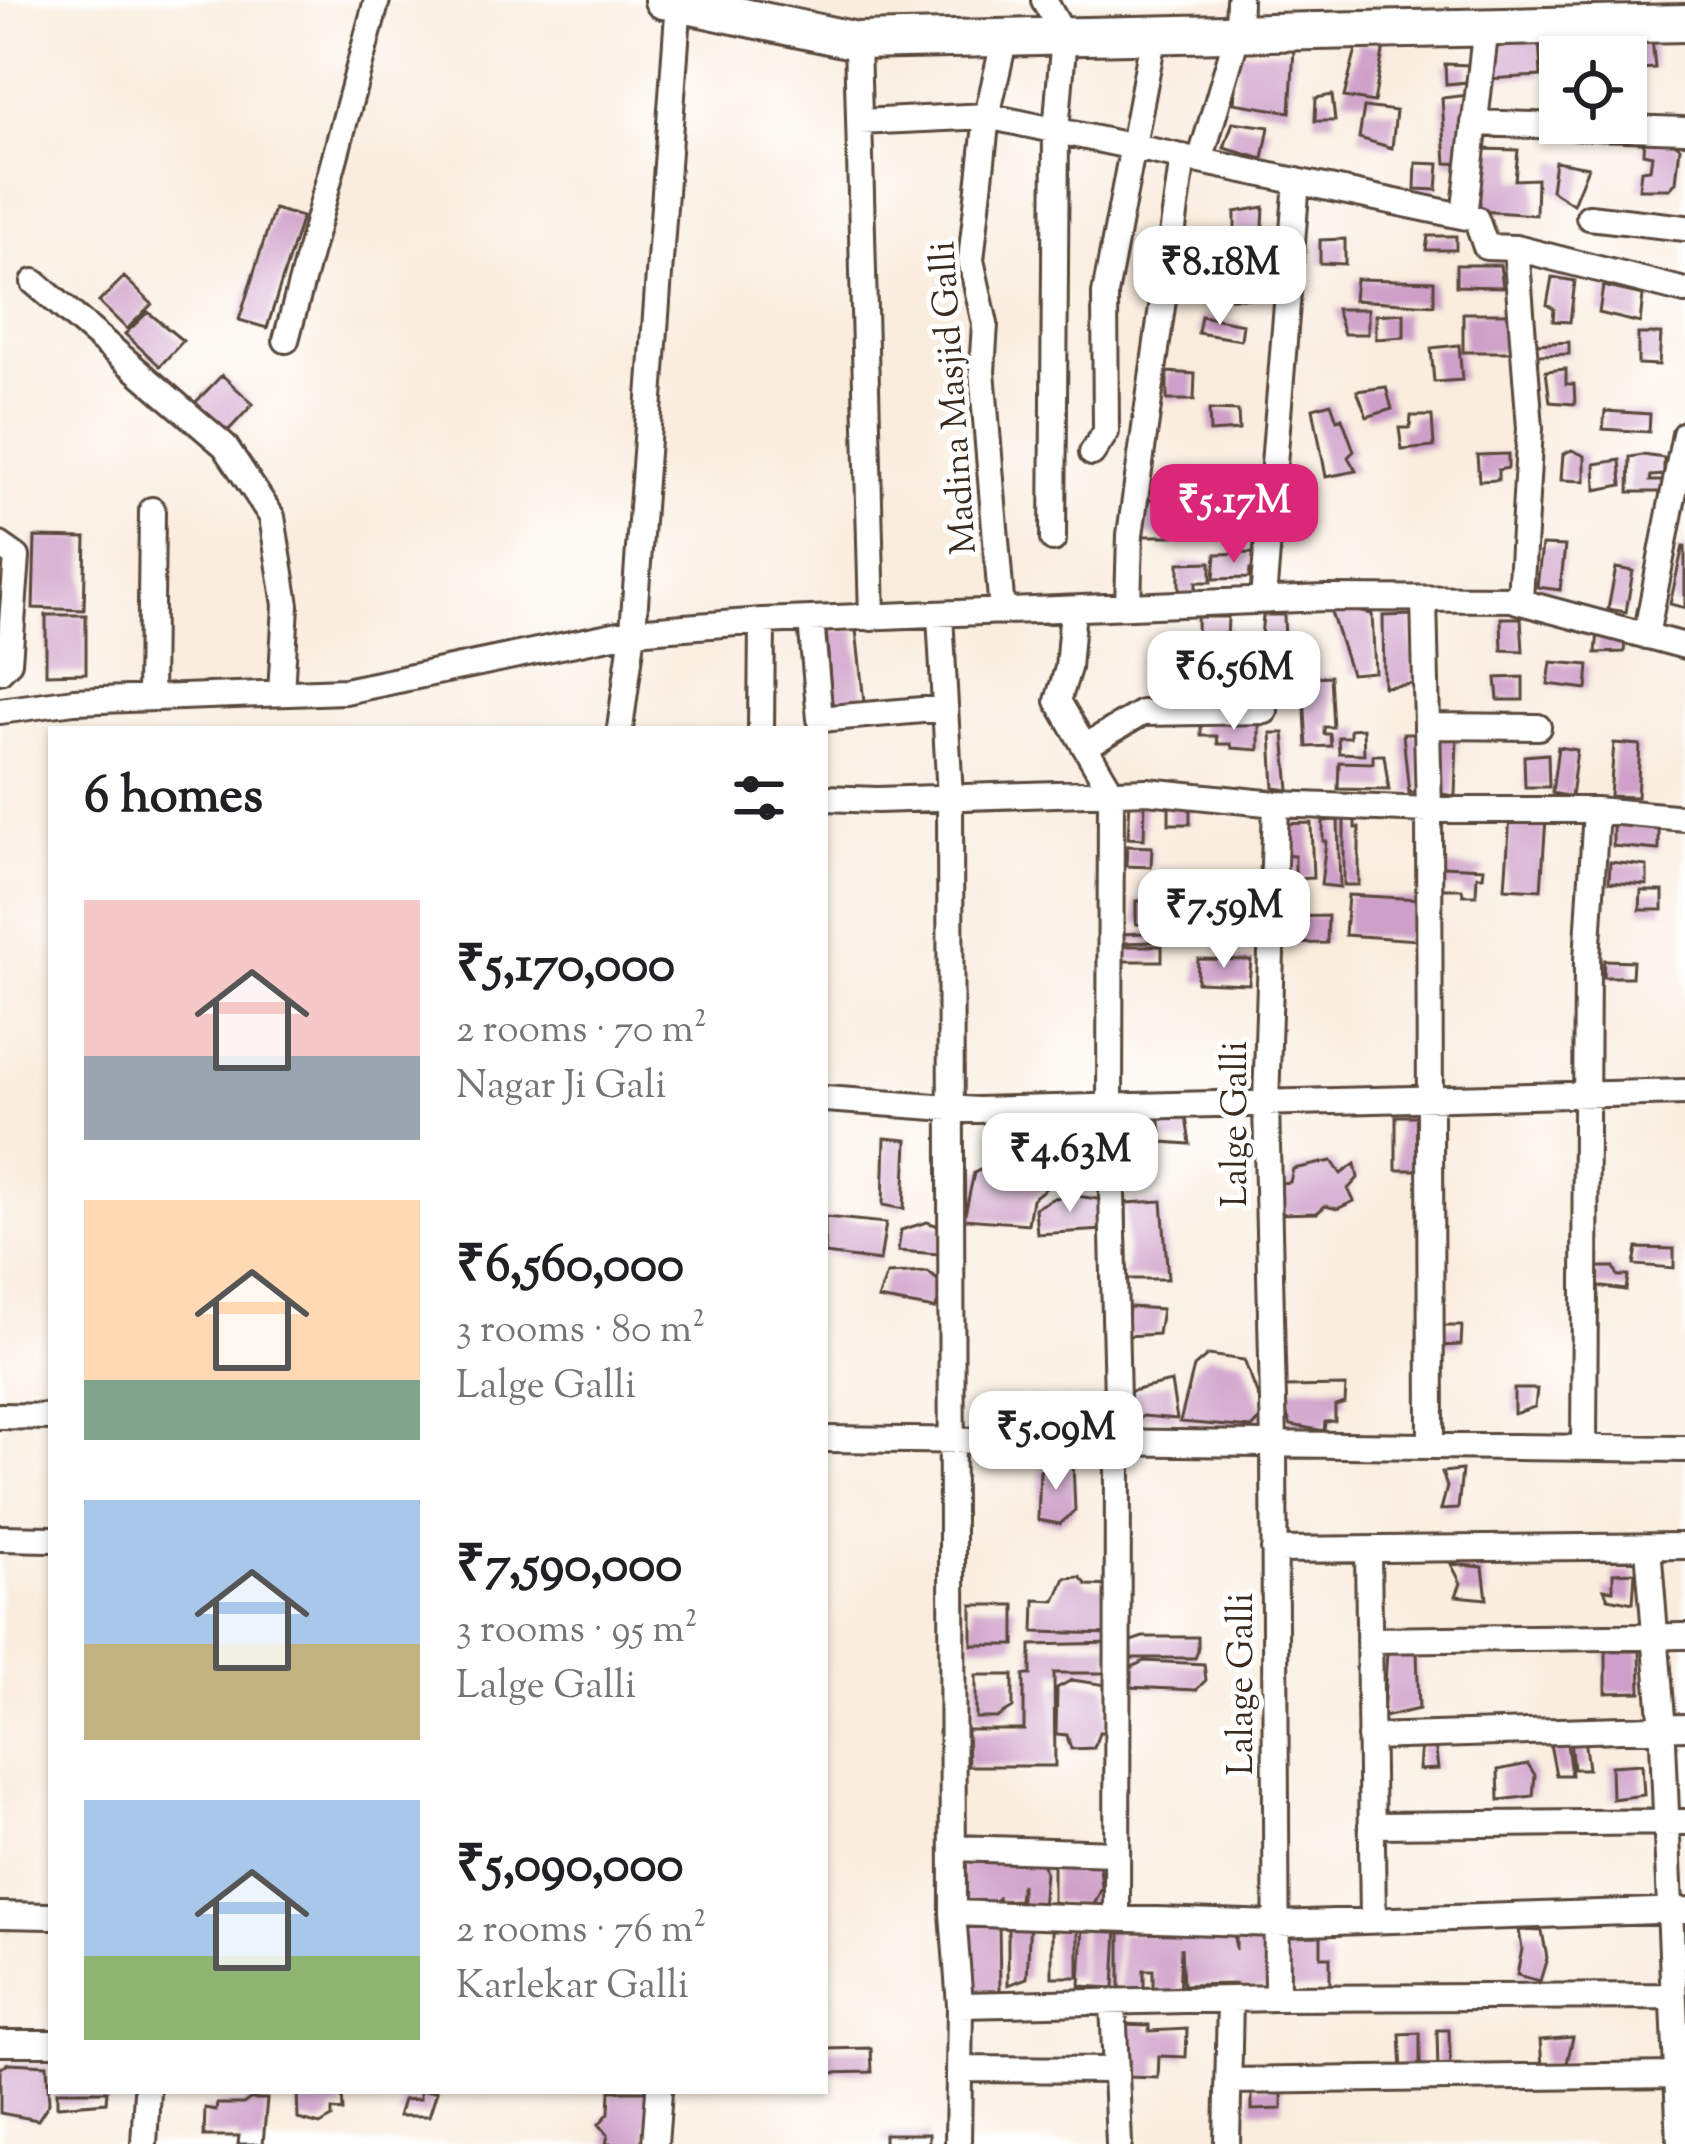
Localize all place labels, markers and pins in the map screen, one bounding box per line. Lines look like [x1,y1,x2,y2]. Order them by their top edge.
pin: ₹8.18M [1122,226,1318,328]
pin: ₹5.17M [1136,464,1332,566]
pin: ₹6.56M [1136,631,1332,733]
pin: ₹7.59M [1126,869,1322,971]
pin: ₹4.63M [972,1113,1168,1215]
pin: ₹5.09M [958,1391,1154,1493]

